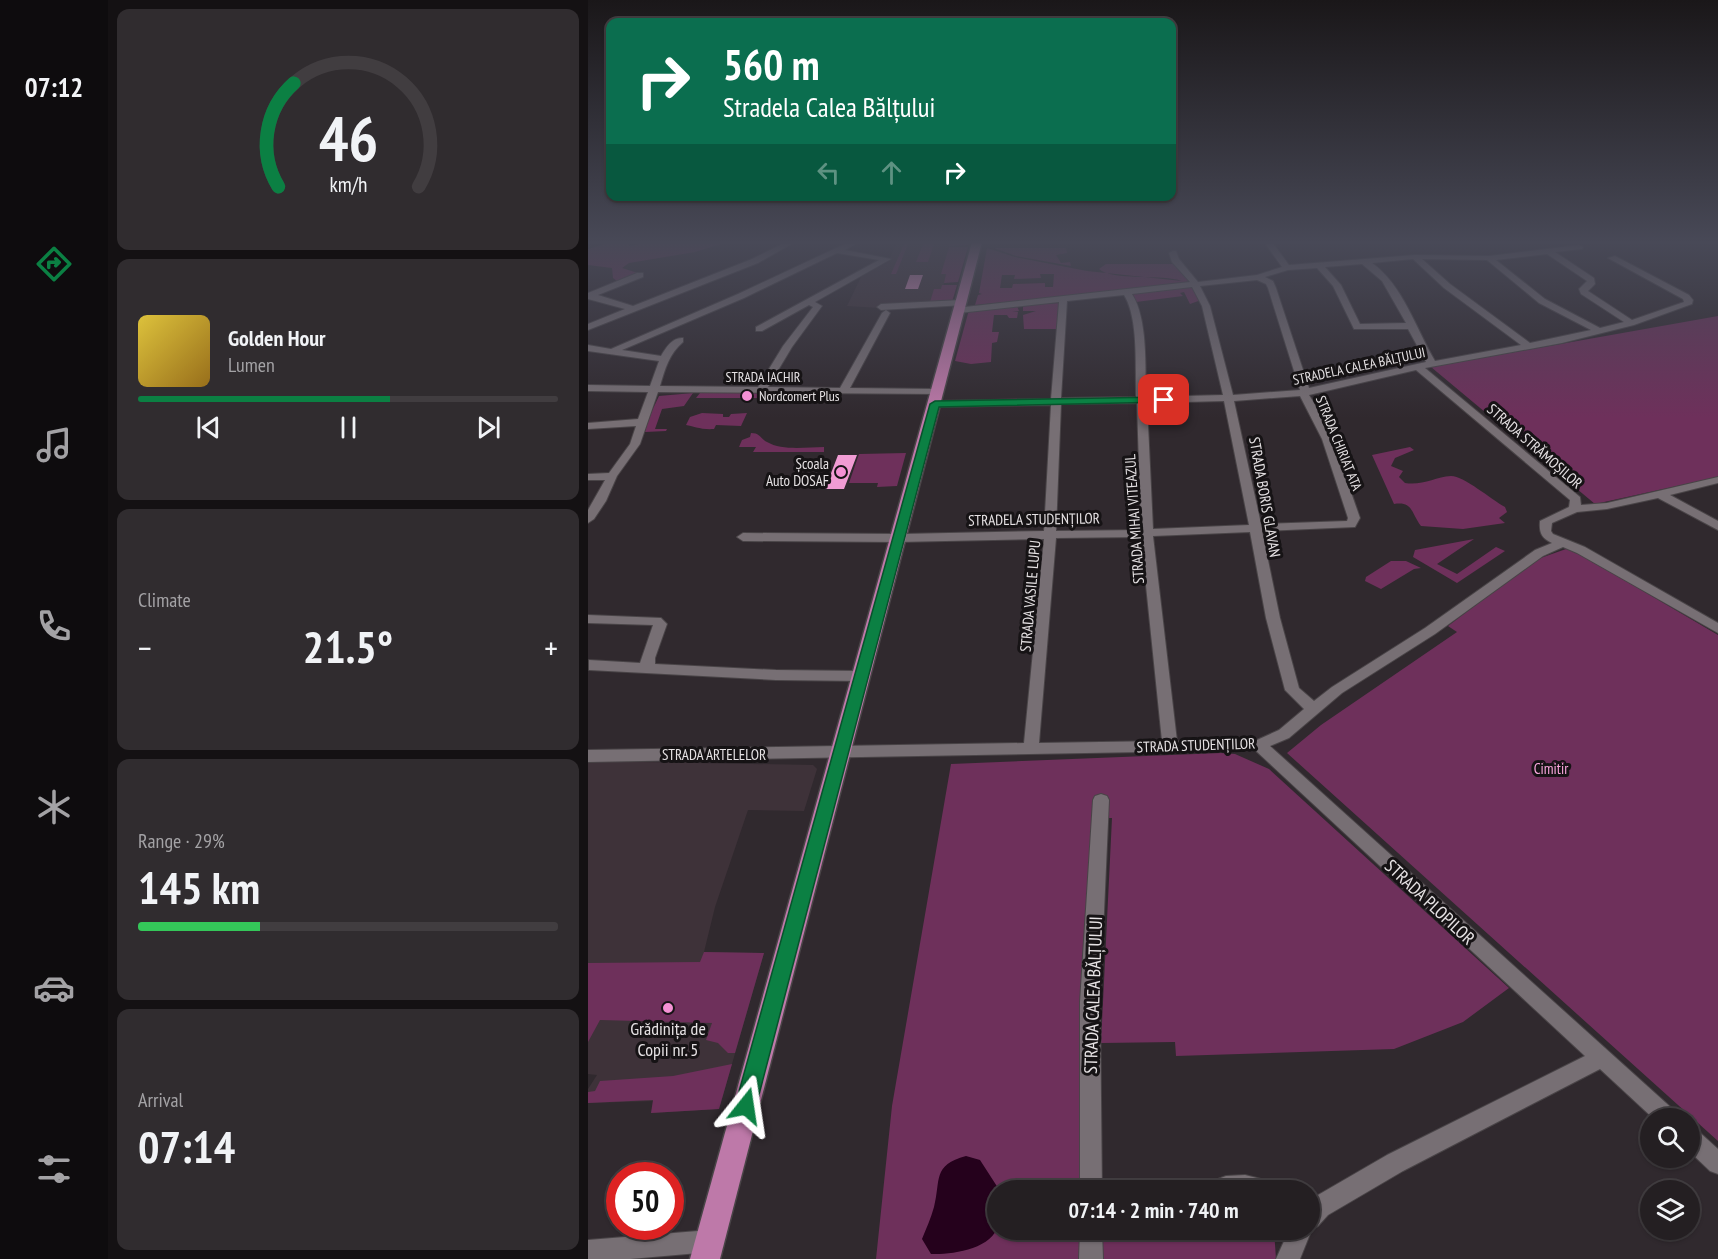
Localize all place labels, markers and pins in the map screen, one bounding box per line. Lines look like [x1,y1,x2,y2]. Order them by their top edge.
pin [1138,374,1189,425]
place label: Nordcomert Plus [759,387,840,405]
marker: Nordcomert Plus [740,389,754,403]
place label: Școala Auto DOSAF [766,454,829,490]
marker: Școala Auto DOSAF [834,465,848,479]
marker: Grădinița de Copii nr. 5 [661,1001,675,1015]
place label: Grădinița de Copii nr. 5 [630,1017,706,1061]

